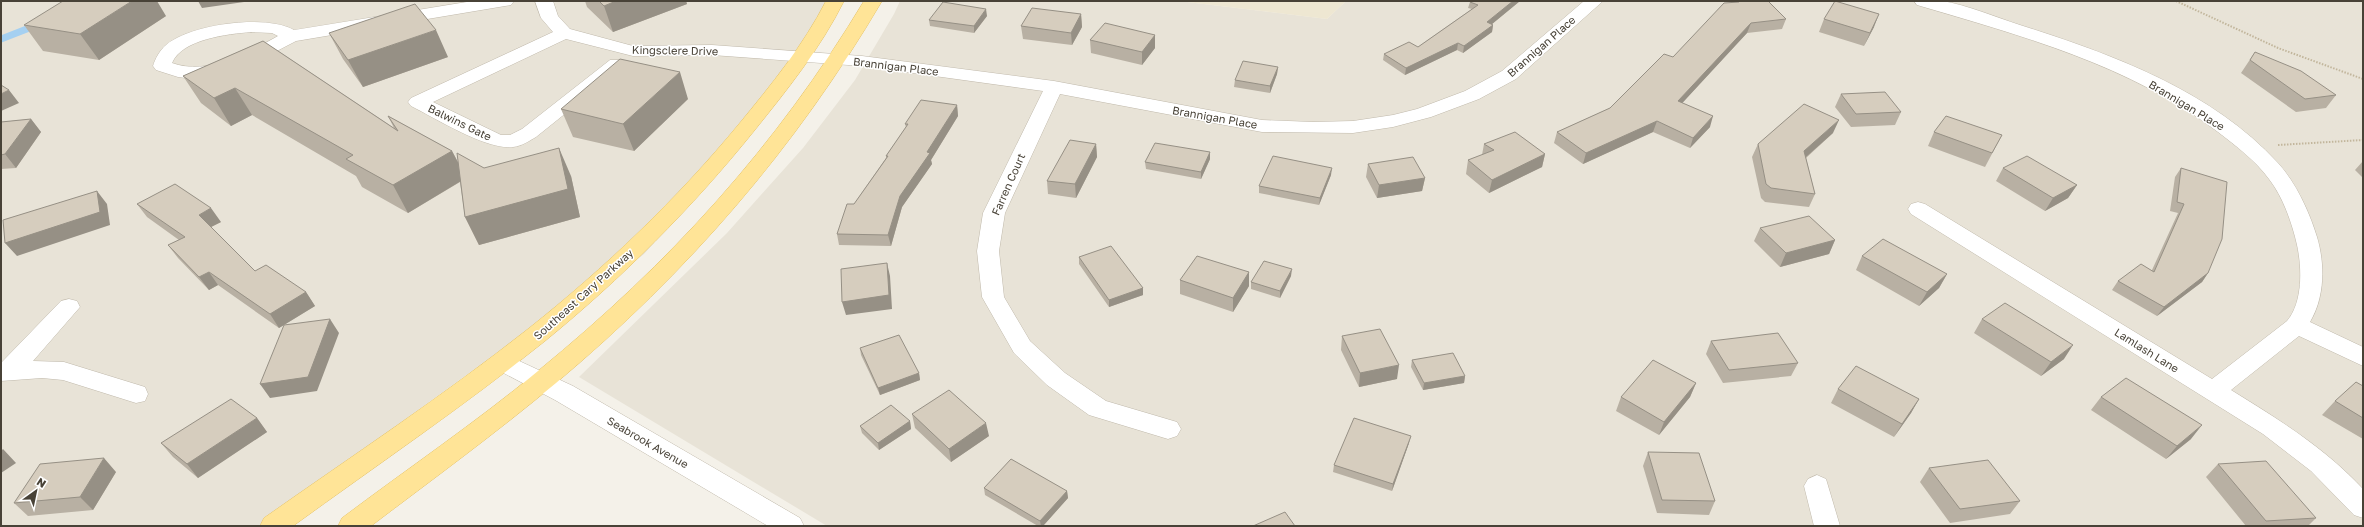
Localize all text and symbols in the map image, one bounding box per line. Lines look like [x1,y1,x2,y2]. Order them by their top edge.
street label: Brannigan Place [1504,13,1578,79]
street label: Kingsclere Drive [632,43,718,57]
street label: Brannigan Place [852,54,940,78]
street label: Brannigan Place [2147,77,2227,133]
street label: Balwins Gate [426,101,494,143]
street label: Brannigan Place [1171,103,1259,131]
street label: Farren Court [989,151,1027,217]
street label: Southeast Cary Parkway [531,246,635,342]
street label: Lamlash Lane [2113,325,2181,375]
street label: Seabrook Avenue [605,413,691,471]
north arrow [16,471,56,511]
text: N [35,474,49,490]

